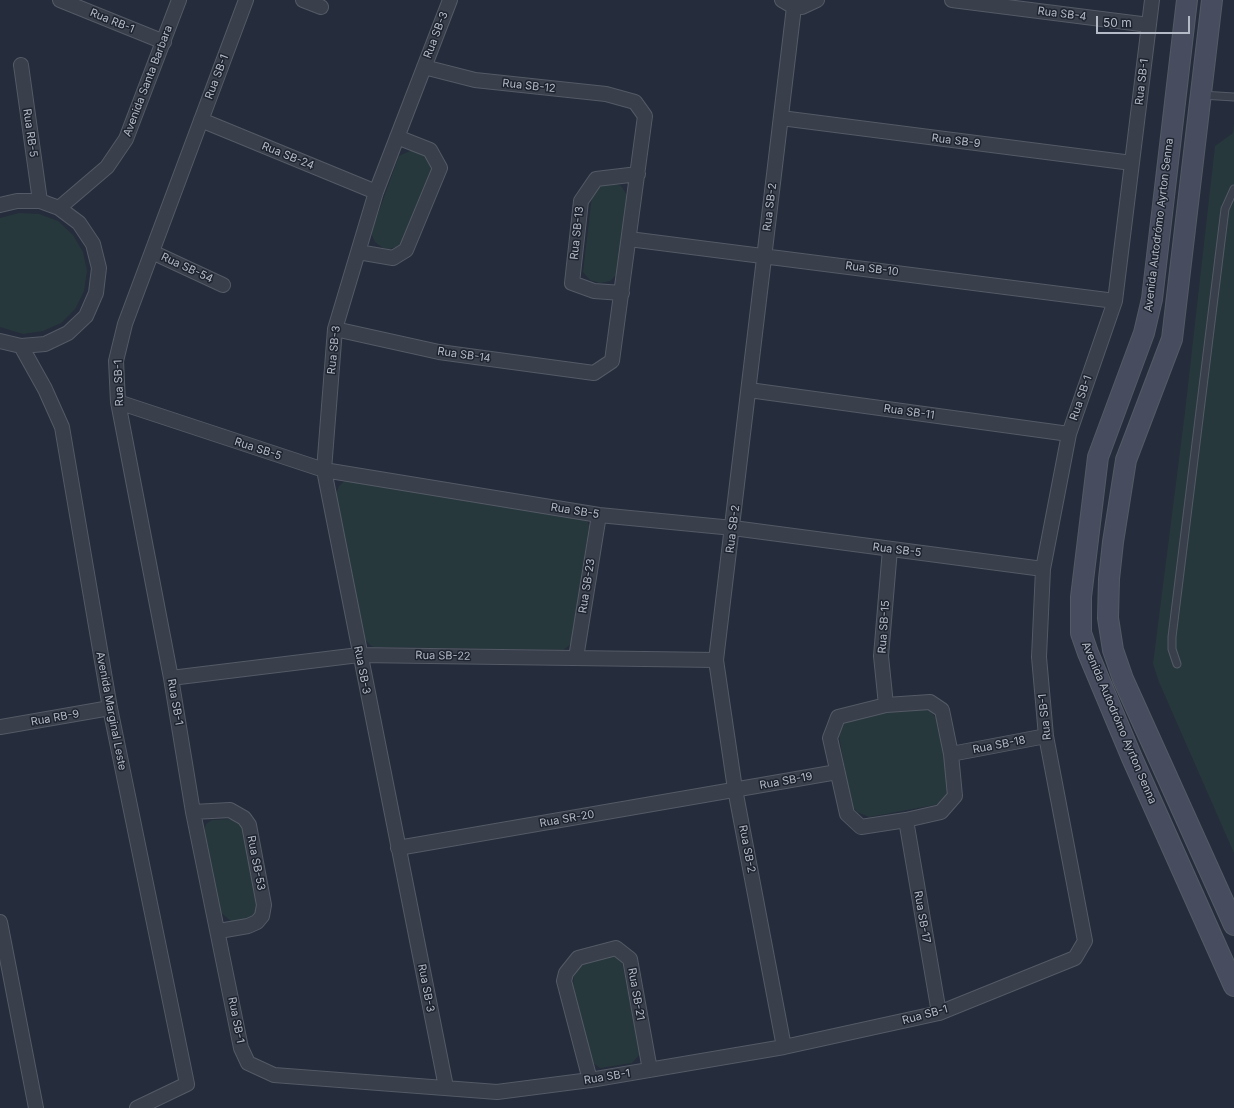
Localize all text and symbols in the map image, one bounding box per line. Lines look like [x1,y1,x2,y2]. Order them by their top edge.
street label: Rua SB-4 [1037,4,1087,24]
street label: Rua RB-1 [88,6,136,36]
scale bar [1098,8,1192,34]
street label: Rua SB-3 [421,10,451,60]
text: 50 m [1103,15,1132,30]
street label: Avenida Santa Barbara [121,24,175,138]
street label: Rua SB-1 [202,53,232,101]
street label: Rua SB-1 [1133,58,1151,106]
street label: Rua SB-12 [502,77,556,95]
street label: Rua RB-5 [20,108,40,158]
street label: Rua SB-9 [931,131,981,151]
street label: Avenida Autodrómo Ayrton Senna [1142,137,1176,313]
street label: Rua SB-24 [260,139,316,173]
street label: Rua SB-2 [760,182,780,232]
street label: Rua SB-13 [568,206,586,260]
street label: Rua SB-54 [159,250,215,286]
street label: Rua SB-10 [845,259,899,279]
street label: Rua SB-3 [325,325,343,375]
street label: Rua SB-14 [436,345,492,365]
street label: Rua SB-1 [112,359,126,407]
street label: Rua SB-1 [1067,374,1095,422]
street label: Rua SB-11 [883,402,935,422]
street label: Rua SB-5 [233,435,283,463]
street label: Rua SB-5 [550,501,600,521]
street label: Rua SB-2 [723,504,743,554]
street label: Rua SB-5 [872,540,922,560]
street label: Rua SB-23 [576,558,598,614]
street label: Rua SB-15 [876,600,892,654]
street label: Avenida Autodrómo Ayrton Senna [1079,640,1159,806]
street label: Rua SB-3 [351,645,373,695]
street label: Rua SB-22 [415,649,471,663]
street label: Avenida Marginal Leste [93,651,129,771]
street label: Rua SB-1 [164,678,186,726]
street label: Rua SB-1 [1036,693,1054,741]
street label: Rua RB-9 [30,707,80,729]
street label: Rua SB-18 [972,733,1026,757]
street label: Rua SB-19 [759,770,813,792]
street label: Rua SR-20 [539,808,595,830]
street label: Rua SB-2 [736,824,758,874]
street label: Rua SB-53 [244,834,268,892]
street label: Rua SB-17 [911,890,933,944]
street label: Rua SB-3 [415,963,437,1013]
street label: Rua SB-21 [625,967,647,1021]
street label: Rua SB-1 [225,996,247,1044]
street label: Rua SB-1 [901,1003,949,1027]
street label: Rua SB-1 [583,1067,631,1087]

